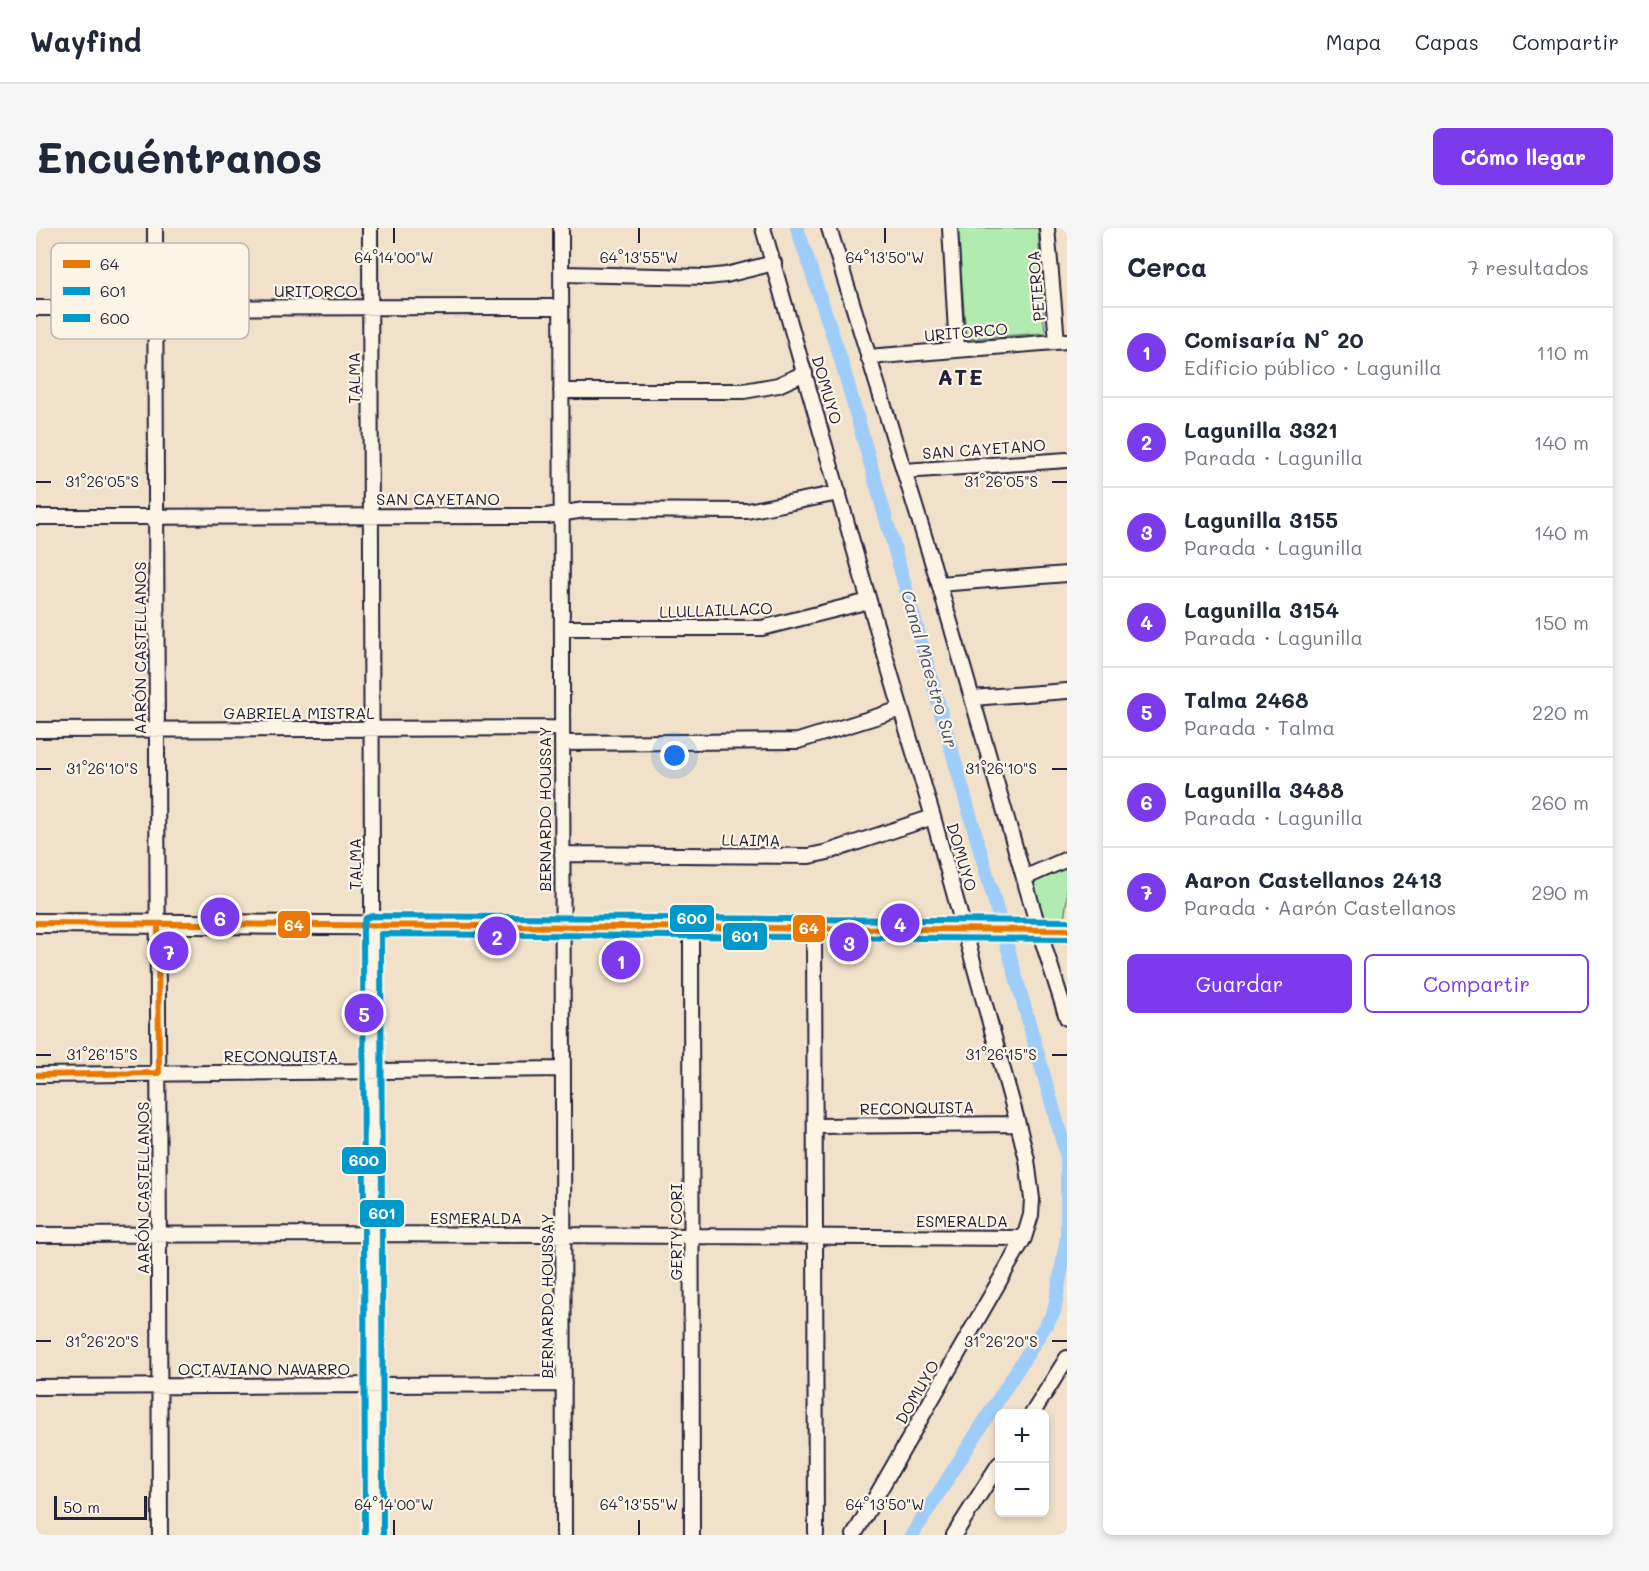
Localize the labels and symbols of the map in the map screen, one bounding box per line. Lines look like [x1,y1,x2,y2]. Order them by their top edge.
legend [51,243,249,339]
text: 64°14'00"W [354,247,434,267]
text: 64°13'55"W [600,247,678,267]
text: 64°13'50"W [846,247,924,267]
street label: PETEROA [1022,250,1049,322]
text: 64 [100,253,120,274]
text: 601 [100,280,127,301]
street label: URITORCO [274,280,358,301]
text: 600 [100,307,130,328]
street label: URITORCO [923,317,1009,346]
street label: TALMA [343,352,364,404]
street label: DOMUYO [808,353,847,427]
district label: ATE [938,362,984,391]
street label: SAN CAYETANO [922,434,1046,463]
text: 31°26'05"S [65,471,139,491]
text: 31°26'05"S [964,471,1038,491]
street label: SAN CAYETANO [376,488,500,509]
street label: AARÓN CASTELLANOS [129,562,150,734]
water label: Canal Maestro Sur [896,587,964,751]
street label: LLULLAILLACO [659,597,773,622]
street label: GABRIELA MISTRAL [223,702,375,723]
street label: BERNARDO HOUSSAY [534,726,555,892]
your location [660,741,689,770]
text: 31°26'10"S [66,758,138,778]
text: 31°26'10"S [965,758,1037,778]
street label: DOMUYO [943,820,982,894]
street label: LLAIMA [721,828,781,851]
street label: TALMA [344,838,365,890]
pin: 6 [200,894,240,940]
pin: 4 [880,900,920,946]
line badge: 600 [669,904,715,933]
text: 600 [677,907,707,928]
line badge: 64 [277,910,311,939]
text: 64 [284,914,304,935]
pin: 2 [478,914,516,958]
line badge: 64 [792,914,826,943]
text: 64 [799,917,819,938]
pin: 3 [830,920,868,964]
line badge: 601 [722,922,768,951]
text: 601 [731,925,759,946]
pin: 7 [150,928,188,974]
pin: 1 [602,938,640,982]
pin: 5 [344,990,384,1036]
text: 31°26'15"S [66,1044,138,1064]
text: 31°26'15"S [965,1044,1037,1064]
street label: RECONQUISTA [224,1045,338,1066]
street label: RECONQUISTA [860,1096,974,1119]
street label: AARÓN CASTELLANOS [132,1102,153,1274]
line badge: 600 [341,1146,387,1175]
text: 600 [349,1149,379,1170]
street label: GERTY CORI [665,1183,686,1281]
line badge: 601 [359,1199,405,1228]
text: 601 [368,1202,396,1223]
street label: ESMERALDA [430,1207,522,1228]
street label: ESMERALDA [916,1210,1008,1231]
street label: BERNARDO HOUSSAY [536,1213,557,1379]
text: 31°26'20"S [65,1331,139,1351]
text: 31°26'20"S [964,1331,1038,1351]
street label: DOMUYO [890,1356,943,1427]
street label: OCTAVIANO NAVARRO [178,1358,350,1379]
scale bar [54,1493,147,1520]
text: 64°14'00"W [354,1494,434,1514]
text: 64°13'55"W [600,1494,678,1514]
text: 64°13'50"W [846,1494,924,1514]

